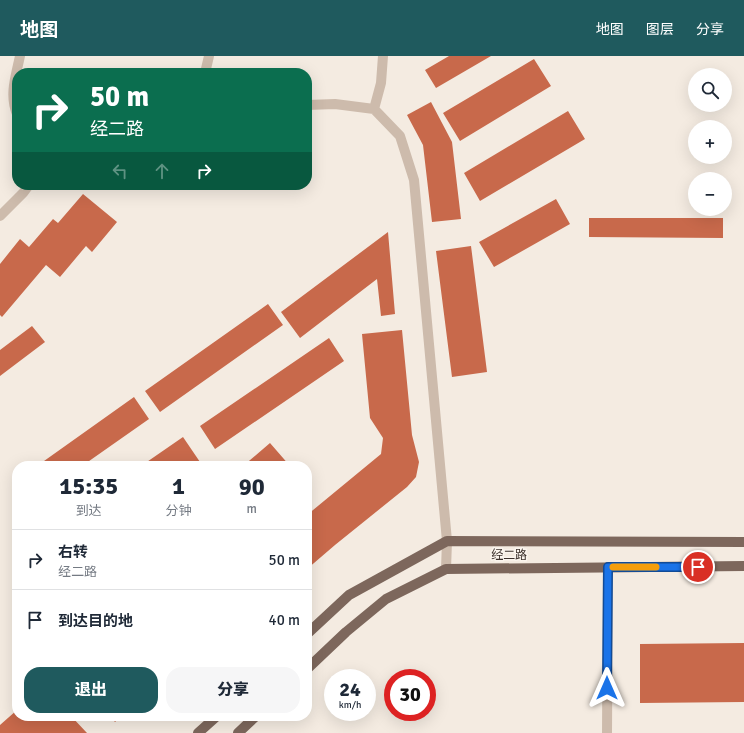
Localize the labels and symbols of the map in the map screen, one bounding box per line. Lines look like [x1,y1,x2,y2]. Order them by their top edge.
street label: 经二路 [491,548,527,563]
pin [681,550,715,584]
position arrow [586,667,628,709]
speed limit sign: 30 [384,669,436,721]

